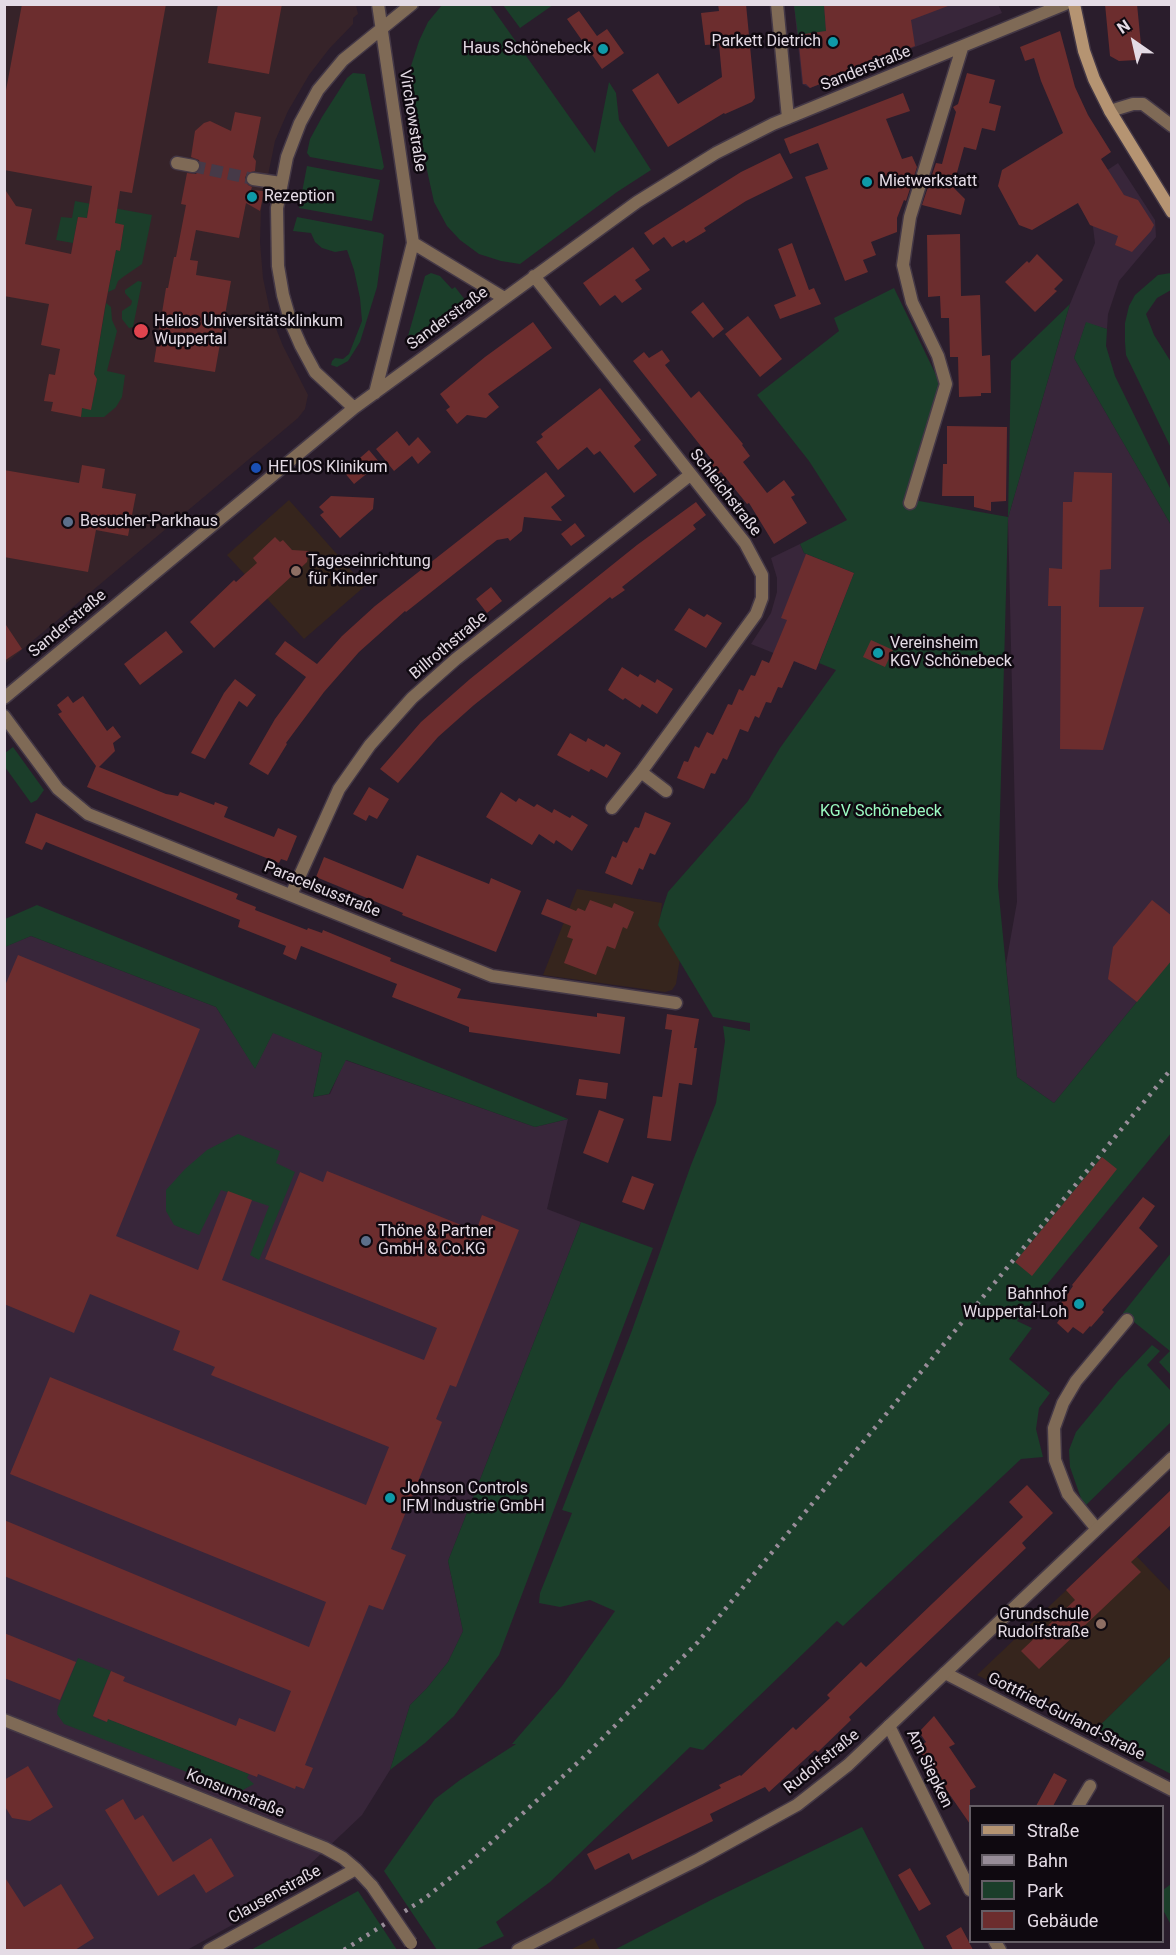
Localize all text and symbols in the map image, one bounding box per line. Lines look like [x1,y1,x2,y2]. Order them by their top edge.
north arrow [1104,12,1164,72]
text: N [1114,16,1134,38]
place label: Parkett Dietrich [711,32,821,52]
marker: Parkett Dietrich [826,35,840,49]
place label: Haus Schönebeck [463,39,591,59]
marker: Haus Schönebeck [596,42,610,56]
street label: Sanderstraße [818,42,914,96]
street label: Virchowstraße [394,69,430,173]
place label: Mietwerkstatt [879,172,977,192]
marker: Mietwerkstatt [860,175,874,189]
place label: Rezeption [264,187,335,207]
marker: Rezeption [245,190,259,204]
street label: Sanderstraße [404,283,492,355]
place label: Helios Universitätsklinkum Wuppertal [154,312,343,350]
marker: Helios Universitätsklinkum Wuppertal [132,322,150,340]
street label: Schleichstraße [685,446,765,540]
place label: HELIOS Klinikum [268,458,387,478]
marker: HELIOS Klinikum [249,461,263,475]
place label: Besucher-Parkhaus [80,512,218,532]
marker: Besucher-Parkhaus [61,515,75,529]
place label: Tageseinrichtung für Kinder [308,552,431,590]
marker: Tageseinrichtung für Kinder [289,564,303,578]
street label: Sanderstraße [25,586,111,662]
street label: Billrothstraße [406,608,492,684]
place label: Vereinsheim KGV Schönebeck [890,634,1012,672]
marker: Vereinsheim KGV Schönebeck [871,646,885,660]
park label: KGV Schönebeck [820,802,942,822]
street label: Paracelsusstraße [261,858,383,922]
place label: Thöne & Partner GmbH & Co.KG [378,1222,493,1260]
marker: Thöne & Partner GmbH & Co.KG [359,1234,373,1248]
place label: Bahnhof Wuppertal-Loh [963,1285,1067,1323]
marker: Bahnhof Wuppertal-Loh [1072,1297,1086,1311]
place label: Johnson Controls IFM Industrie GmbH [402,1479,545,1517]
marker: Johnson Controls IFM Industrie GmbH [383,1491,397,1505]
place label: Grundschule Rudolfstraße [997,1605,1089,1643]
marker: Grundschule Rudolfstraße [1094,1617,1108,1631]
street label: Gottfried-Gurland-Straße [984,1669,1148,1765]
street label: Rudolfstraße [780,1726,864,1798]
street label: Am Siepken [902,1727,956,1811]
street label: Konsumstraße [183,1766,287,1822]
legend [969,1805,1164,1943]
text: Straße [1027,1820,1079,1841]
text: Bahn [1027,1850,1068,1871]
street label: Clausenstraße [225,1862,325,1928]
text: Park [1027,1880,1063,1901]
text: Gebäude [1027,1910,1098,1931]

